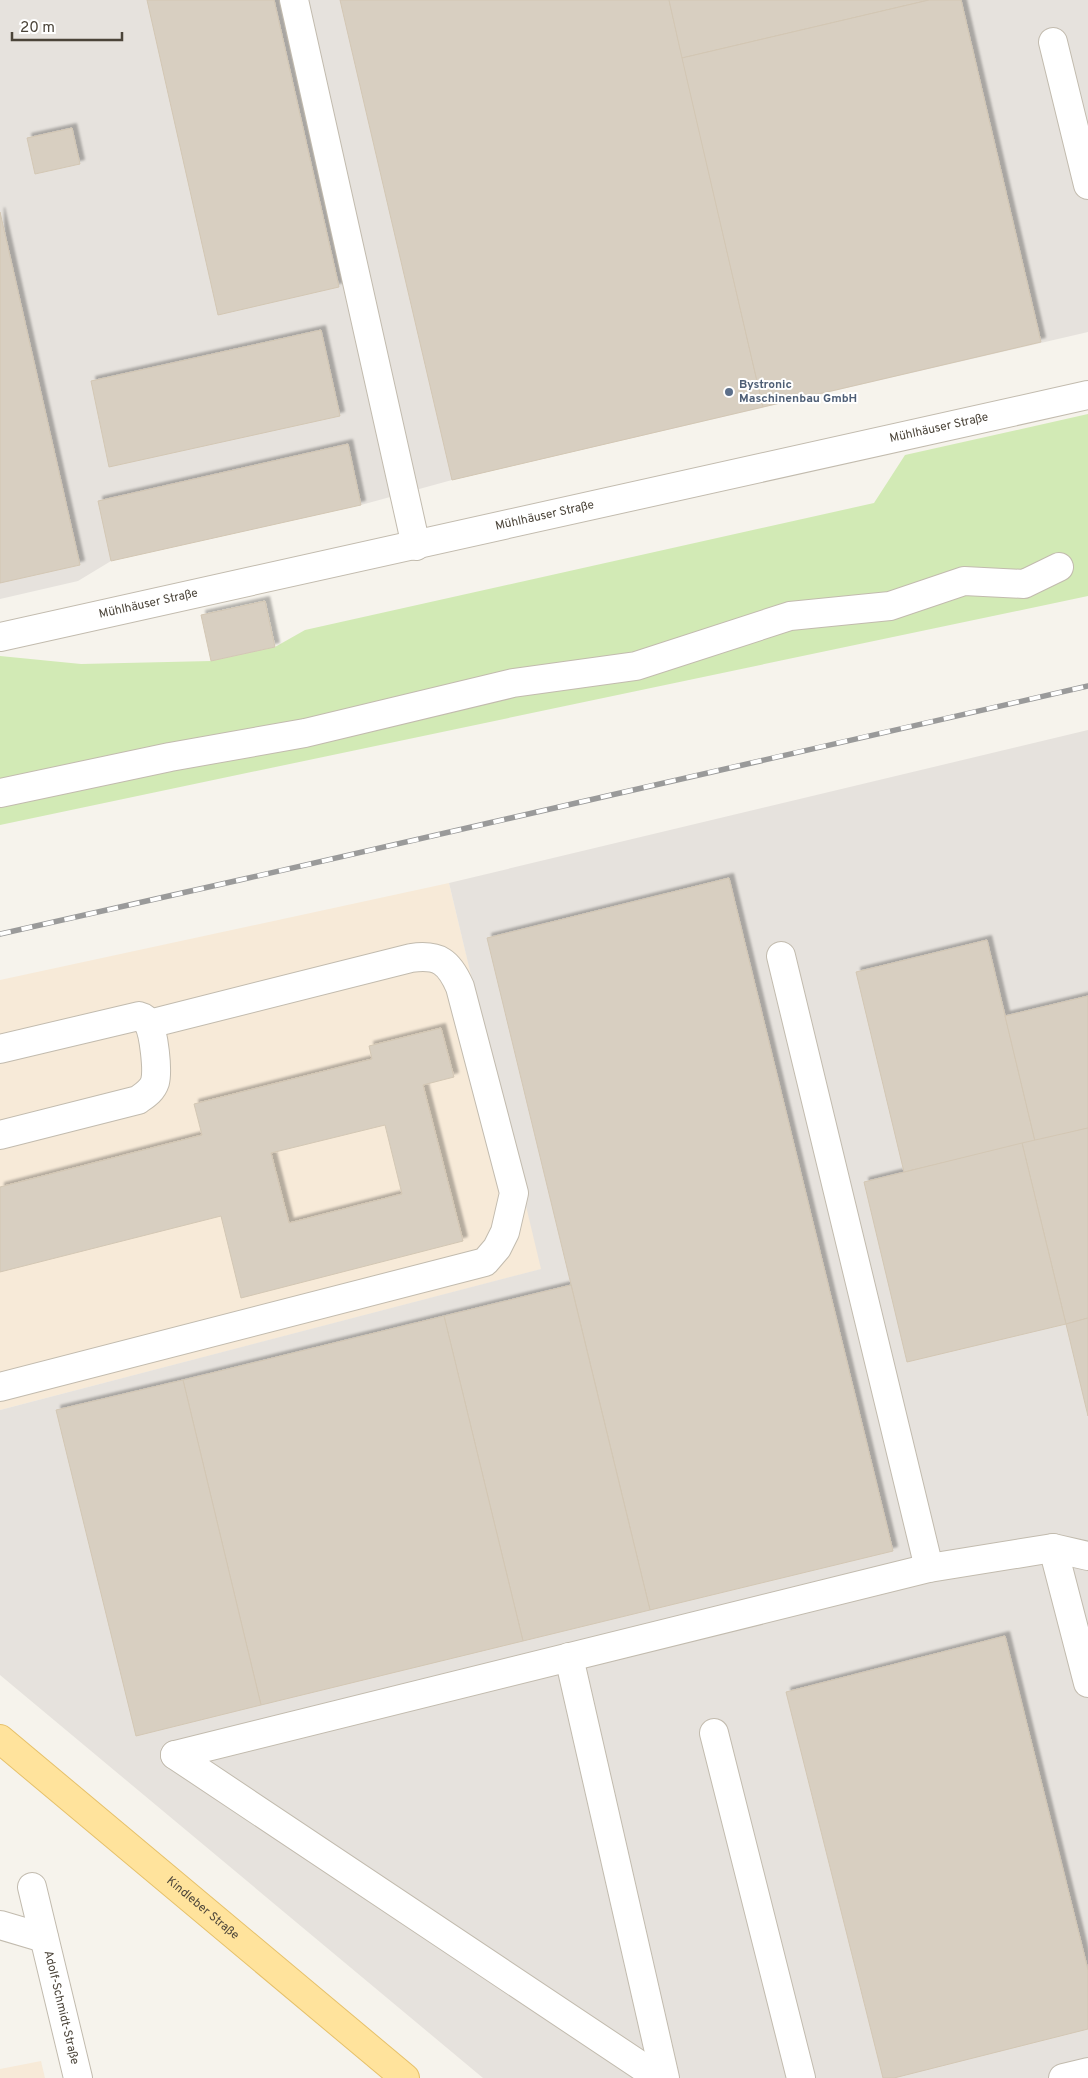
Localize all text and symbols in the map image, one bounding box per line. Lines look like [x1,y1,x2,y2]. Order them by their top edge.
scale bar [12,10,122,42]
text: 20 m [20,19,55,38]
place label: Bystronic Maschinenbau GmbH [739,377,857,407]
marker: Bystronic Maschinenbau GmbH [723,386,735,398]
street label: Mühlhäuser Straße [888,409,990,447]
street label: Mühlhäuser Straße [494,497,596,535]
street label: Mühlhäuser Straße [97,585,199,623]
street label: Kindleber Straße [163,1873,242,1944]
street label: Adolf-Schmidt-Straße [40,1949,82,2066]

